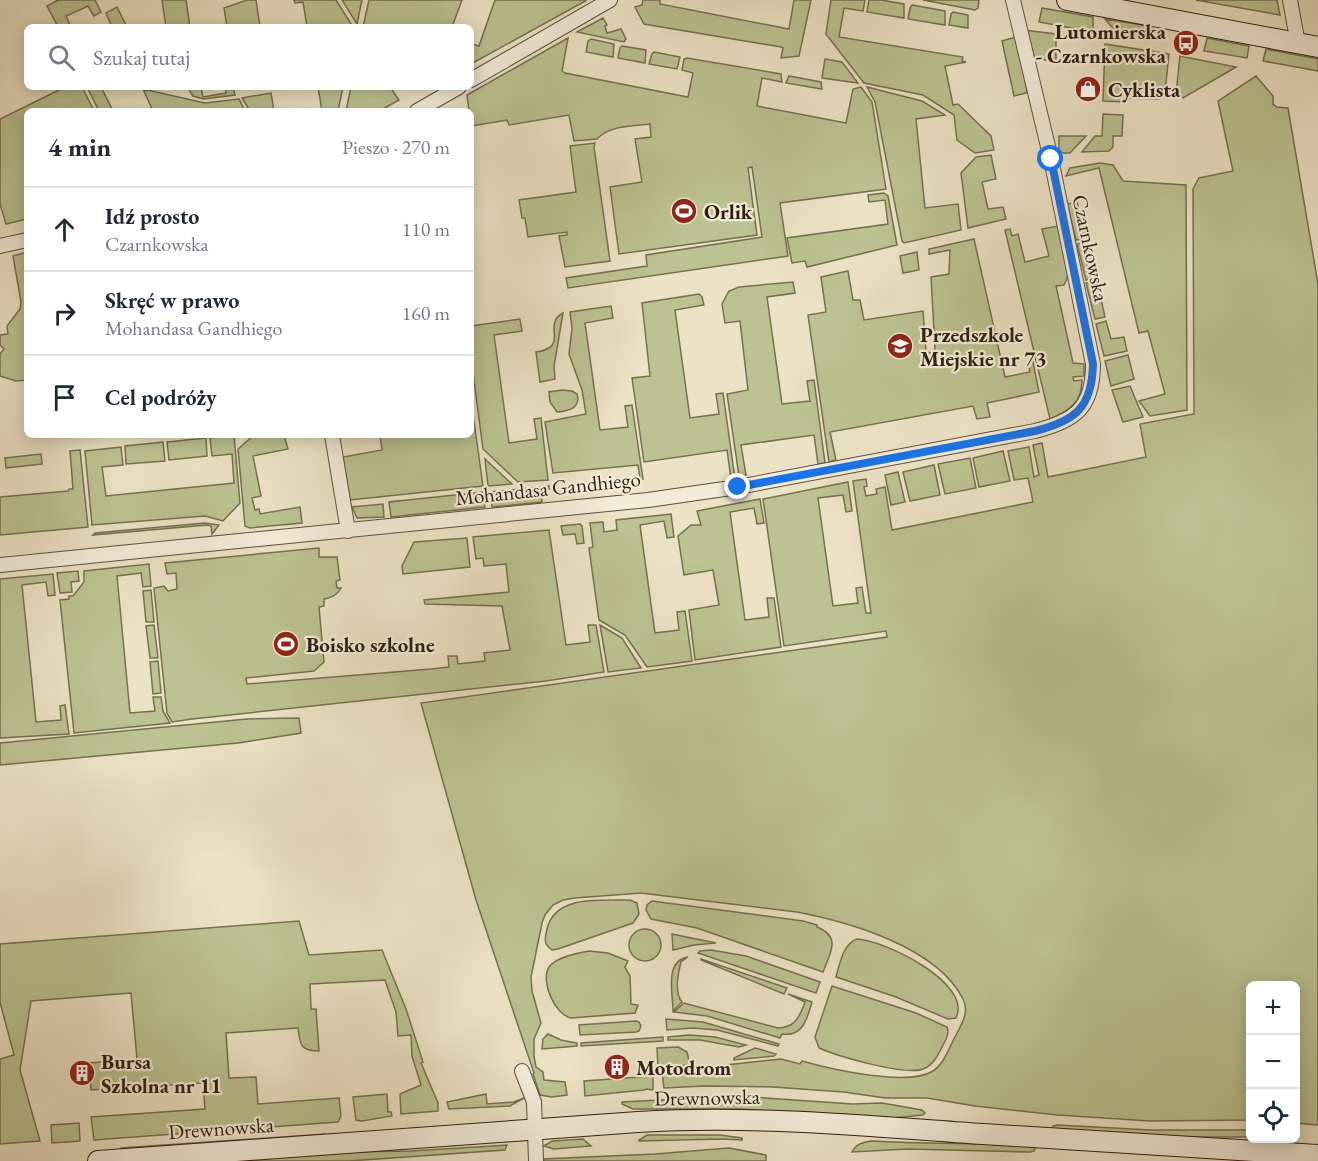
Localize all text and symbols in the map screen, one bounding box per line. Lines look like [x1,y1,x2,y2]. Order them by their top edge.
place label: Lutomierska - Czarnkowska [1035,18,1167,69]
search box [24,24,474,90]
bus stop icon: Lutomierska - Czarnkowska [1171,28,1201,58]
icon: search [45,41,78,74]
text: Szukaj tutaj [93,43,190,72]
shop icon: Cyklista [1073,74,1103,104]
place label: Cyklista [1108,76,1181,103]
text: 4 min [48,130,111,164]
text: Pieszo · 270 m [342,134,450,160]
route start [1037,145,1063,171]
street label: Czarnkowska [1067,192,1116,305]
sports icon: Orlik [669,196,699,226]
place label: Orlik [704,198,753,225]
text: Idź prosto [105,202,199,231]
icon: ahead [48,213,81,246]
text: 110 m [402,216,450,242]
text: Czarnkowska [105,231,208,257]
text: Skręć w prawo [105,286,239,315]
icon: right [48,297,81,330]
text: 160 m [402,300,450,326]
text: Mohandasa Gandhiego [105,315,282,341]
place label: Przedszkole Miejskie nr 73 [920,321,1047,372]
school or university icon: Przedszkole Miejskie nr 73 [885,331,915,361]
icon: arrive [48,381,81,414]
text: Cel podróży [105,383,217,412]
street label: Mohandasa Gandhiego [454,465,642,511]
route end [724,473,750,499]
sports icon: Boisko szkolne [271,629,301,659]
place label: Boisko szkolne [306,631,435,658]
map controls [1246,981,1300,1143]
button: + [1246,981,1300,1035]
button: − [1246,1035,1300,1089]
place label: Bursa Szkolna nr 11 [101,1048,222,1099]
building icon: Motodrom [602,1052,632,1082]
place label: Motodrom [636,1054,731,1081]
building icon: Bursa Szkolna nr 11 [67,1058,97,1088]
street label: Drewnowska [654,1083,761,1111]
button: locate [1246,1089,1300,1143]
street label: Drewnowska [167,1111,275,1145]

